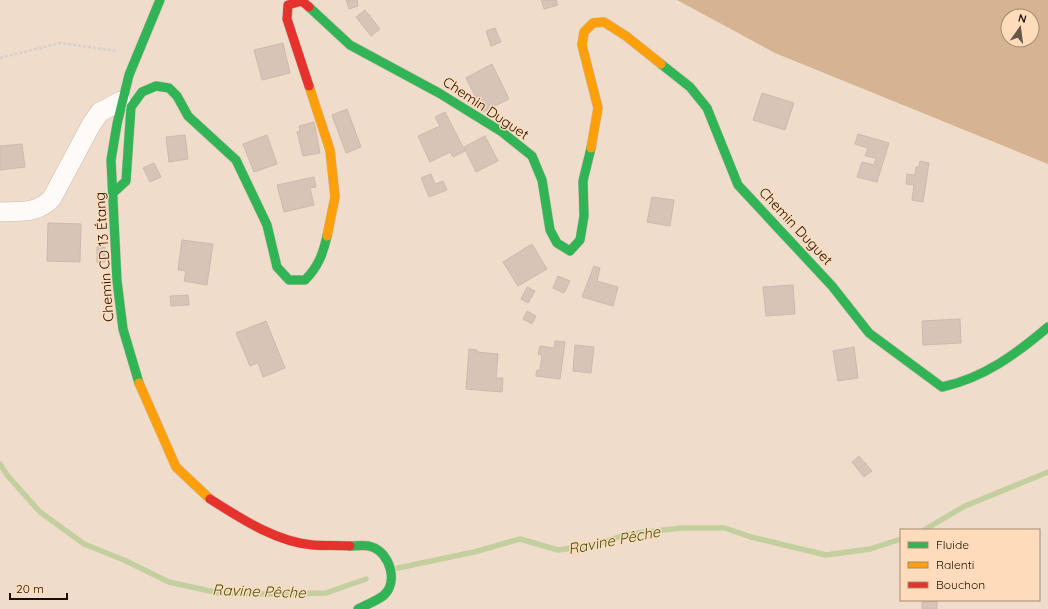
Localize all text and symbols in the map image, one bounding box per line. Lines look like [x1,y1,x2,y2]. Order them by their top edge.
north arrow [1000,8,1040,48]
text: N [1017,11,1028,26]
street label: Chemin Duguet [440,73,533,144]
street label: Chemin Duguet [755,183,837,269]
street label: Chemin CD 13 Étang [90,191,118,323]
water label: Ravine Pêche [566,522,662,558]
legend [900,529,1040,601]
text: Fluide [936,537,969,552]
text: Ralenti [936,557,974,572]
scale bar [10,575,67,601]
text: Bouchon [936,577,985,592]
water label: Ravine Pêche [212,580,307,602]
text: 20 m [16,581,44,596]

